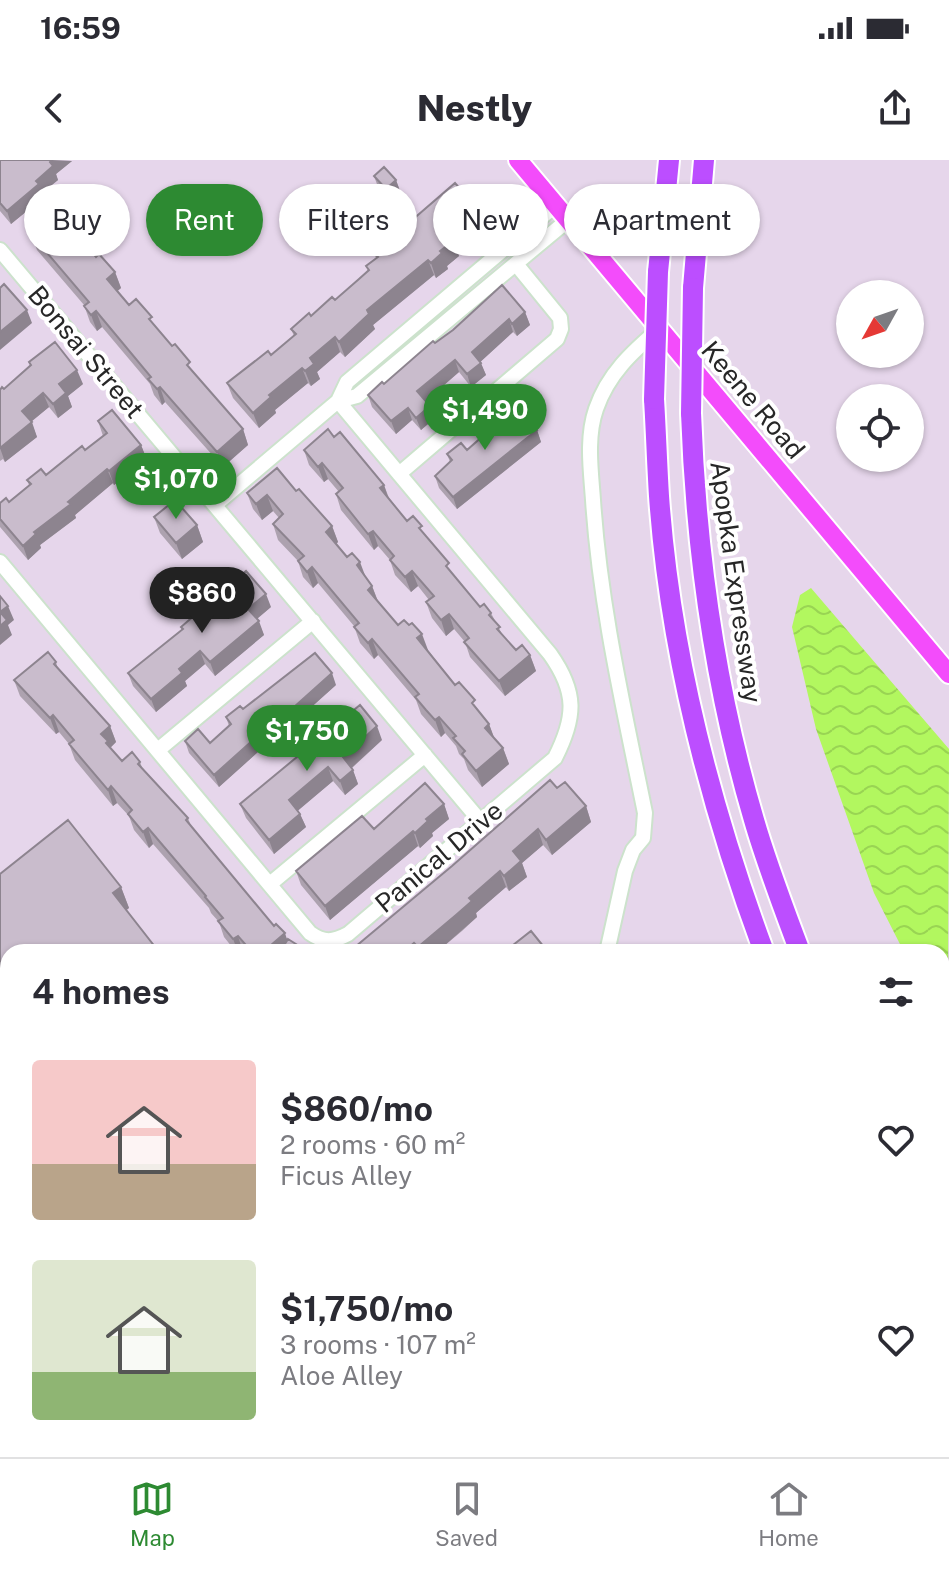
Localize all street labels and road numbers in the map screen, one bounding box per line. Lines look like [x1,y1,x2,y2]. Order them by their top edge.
street label: Bonsai Street [22,279,151,424]
street label: Keene Road [695,335,812,465]
street label: Apopka Expressway [704,459,769,705]
street label: Panical Drive [369,794,509,919]

